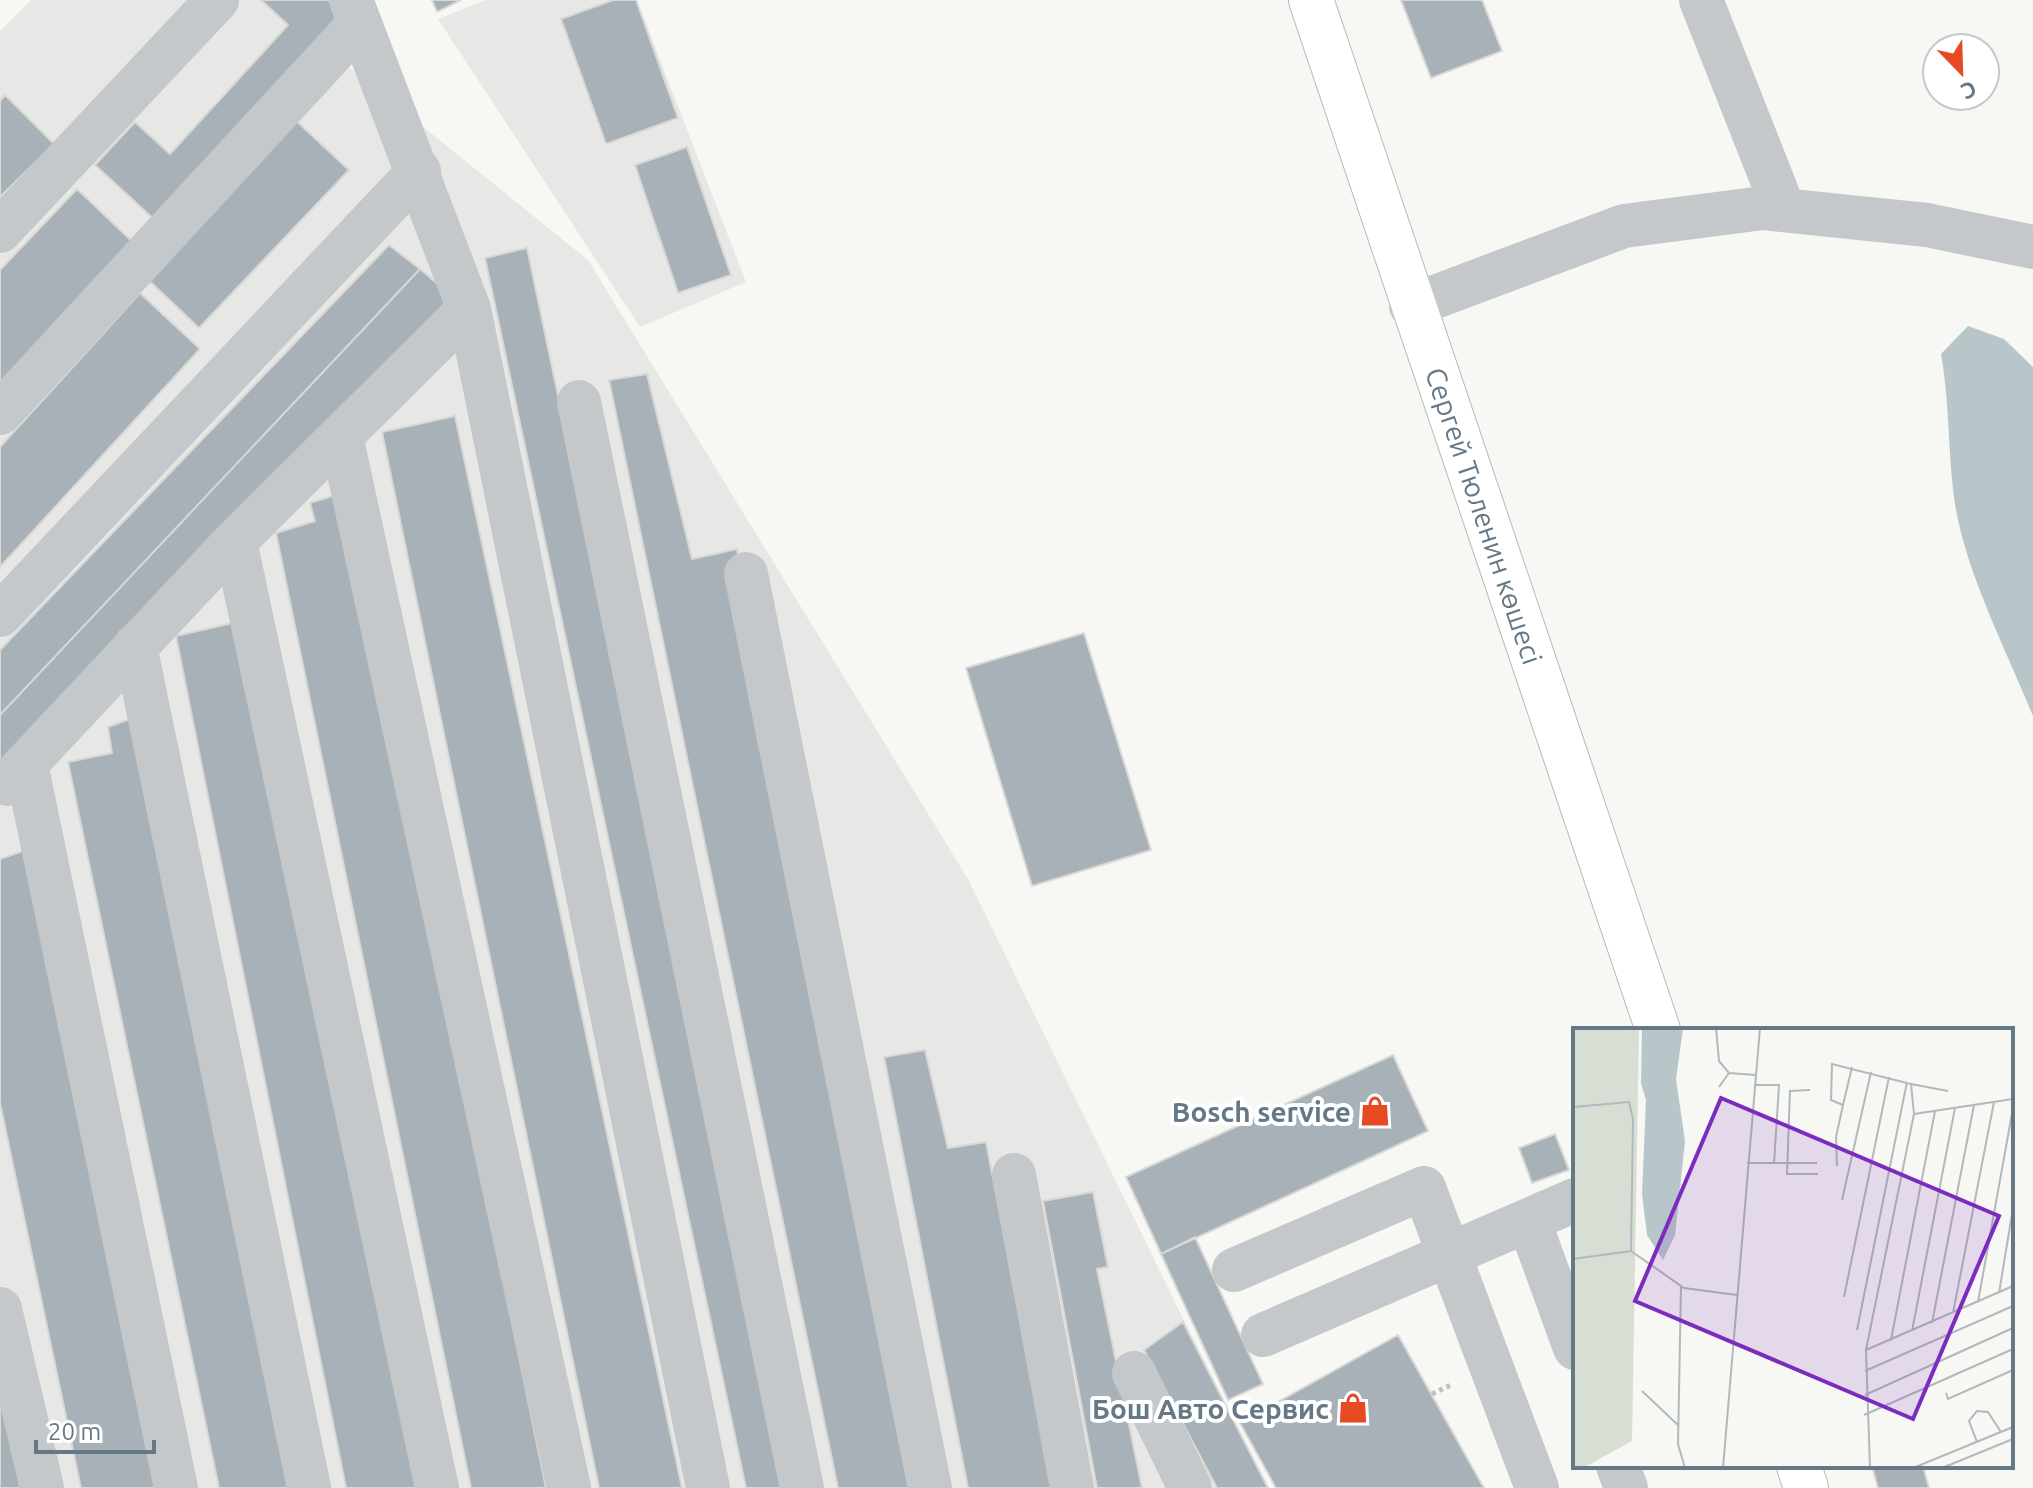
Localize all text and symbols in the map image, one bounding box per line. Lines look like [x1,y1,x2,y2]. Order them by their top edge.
north arrow [1921,32,2001,112]
text: С [1958,77,1980,105]
street label: Сергей Тюленин көшесі [1420,363,1549,668]
inset map [1573,1028,2013,1468]
shop icon: Bosch service [1358,1094,1392,1128]
place label: Bosch service [1172,1096,1351,1127]
shop icon: Бош Авто Сервис [1336,1391,1370,1425]
place label: Бош Авто Сервис [1092,1393,1329,1424]
scale bar [36,1404,154,1454]
text: 20 m [48,1418,101,1445]

